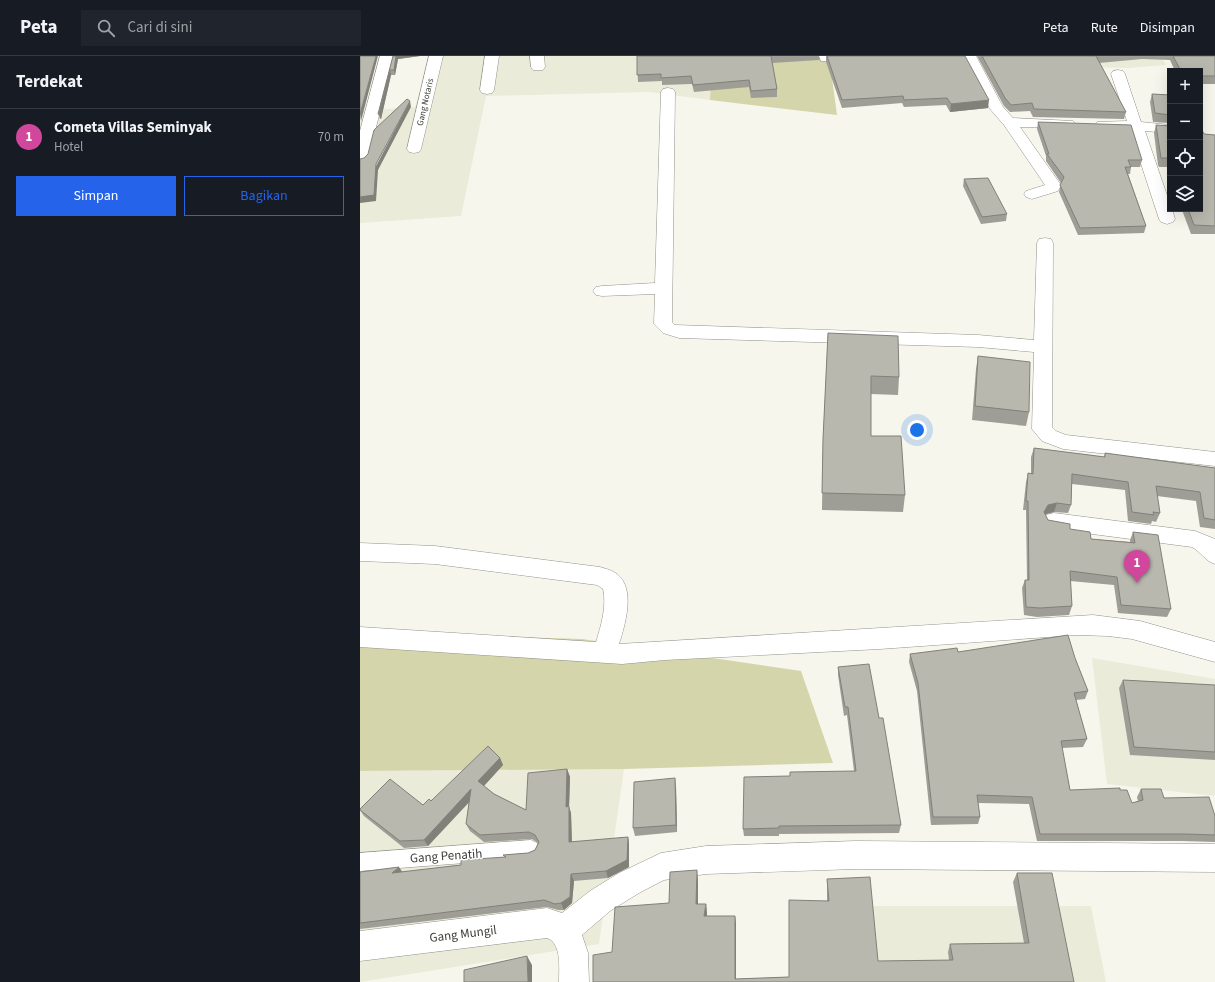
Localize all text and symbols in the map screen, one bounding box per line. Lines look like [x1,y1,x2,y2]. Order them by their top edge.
search box [81,10,361,46]
text: Peta [20,14,57,41]
icon: search [95,17,117,39]
text: Cari di sini [127,17,192,38]
text: Peta [1043,18,1069,38]
text: Rute [1091,18,1118,38]
text: Disimpan [1140,18,1195,38]
map controls [1167,68,1203,212]
button: + [1167,68,1203,104]
text: Terdekat [16,70,82,94]
street label: Gang Notaris [414,77,437,127]
button: − [1167,104,1203,140]
text: Cometa Villas Seminyak [54,117,212,138]
text: 1 [26,128,32,146]
text: 70 m [318,128,344,146]
text: Hotel [54,138,83,156]
button: locate [1167,140,1203,176]
button: Simpan [16,176,176,216]
button: Bagikan [184,176,344,216]
button: layers [1167,176,1203,212]
your location [907,420,927,440]
pin: 1 [1124,550,1150,583]
street label: Gang Penatih [409,844,483,868]
street label: Gang Mungil [429,921,498,947]

